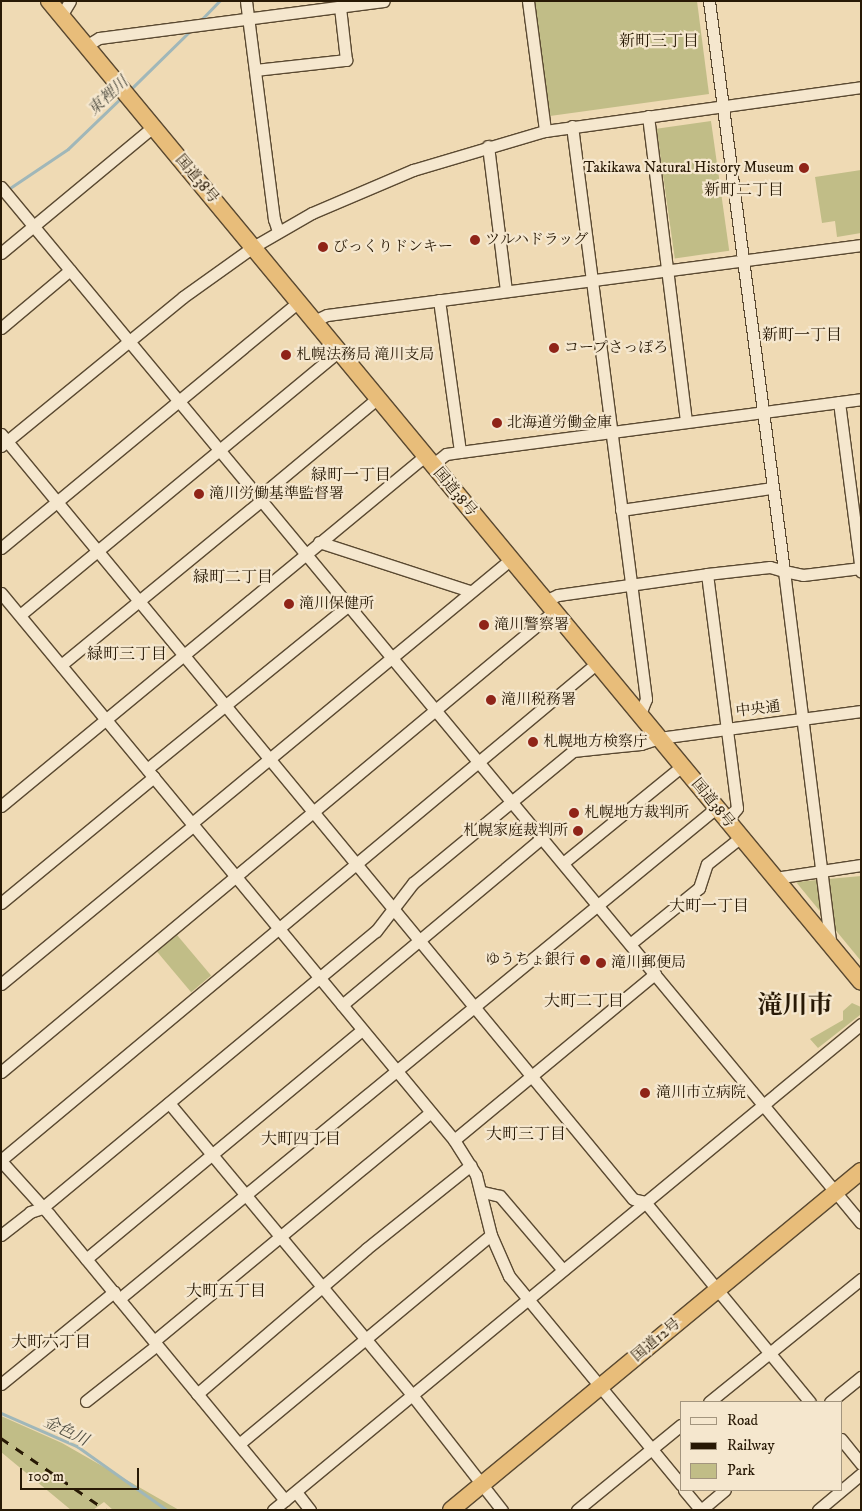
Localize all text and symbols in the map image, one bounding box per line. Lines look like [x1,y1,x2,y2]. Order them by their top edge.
district label: 新町三丁目 [619,31,699,51]
water label: 東裡川 [84,73,132,119]
street label: 国道38号 [171,151,223,207]
place label: Takikawa Natural History Museum [583,159,794,177]
marker: Takikawa Natural History Museum [798,162,810,174]
district label: 新町二丁目 [704,180,784,200]
place label: ツルハドラッグ [485,231,590,249]
marker: ツルハドラッグ [469,234,481,246]
place label: びっくりドンキー [333,238,453,256]
marker: びっくりドンキー [317,241,329,253]
district label: 新町一丁目 [762,325,842,345]
place label: コープさっぽろ [564,339,669,357]
marker: コープさっぽろ [548,342,560,354]
place label: 札幌法務局 滝川支局 [296,346,434,364]
marker: 札幌法務局 滝川支局 [280,349,292,361]
place label: 北海道労働金庫 [507,414,612,432]
marker: 北海道労働金庫 [491,417,503,429]
street label: 国道38号 [429,464,481,520]
district label: 緑町一丁目 [311,465,391,485]
place label: 滝川労働基準監督署 [209,485,344,503]
marker: 滝川労働基準監督署 [193,488,205,500]
district label: 緑町二丁目 [193,567,273,587]
place label: 滝川保健所 [299,595,374,613]
marker: 滝川保健所 [283,598,295,610]
place label: 滝川警察署 [494,616,569,634]
marker: 滝川警察署 [478,619,490,631]
district label: 緑町三丁目 [87,644,167,664]
place label: 滝川税務署 [501,691,576,709]
marker: 滝川税務署 [485,694,497,706]
street label: 中央通 [735,697,781,721]
place label: 札幌地方検察庁 [543,733,648,751]
marker: 札幌地方検察庁 [527,736,539,748]
street label: 国道38号 [688,775,738,831]
place label: 札幌地方裁判所 [584,804,689,822]
marker: 札幌地方裁判所 [568,807,580,819]
place label: 札幌家庭裁判所 [463,822,568,840]
marker: 札幌家庭裁判所 [572,825,584,837]
district label: 大町一丁目 [669,896,749,916]
place label: ゆうちょ銀行 [485,951,575,969]
marker: ゆうちょ銀行 [579,954,591,966]
place label: 滝川郵便局 [611,954,686,972]
marker: 滝川郵便局 [595,957,607,969]
district label: 大町二丁目 [544,991,624,1011]
district label: 滝川市 [758,991,832,1021]
place label: 滝川市立病院 [656,1084,746,1102]
marker: 滝川市立病院 [638,1086,652,1100]
district label: 大町三丁目 [486,1124,566,1144]
district label: 大町四丁目 [261,1129,341,1149]
district label: 大町五丁目 [186,1281,266,1301]
street label: 国道12号 [628,1315,684,1365]
district label: 大町六丁目 [11,1332,91,1352]
legend [680,1401,842,1491]
text: Road [727,1411,758,1430]
water label: 金色川 [40,1412,92,1450]
text: Railway [727,1436,775,1455]
scale bar [22,1458,141,1490]
text: Park [727,1461,755,1480]
text: 100 m [28,1467,64,1486]

